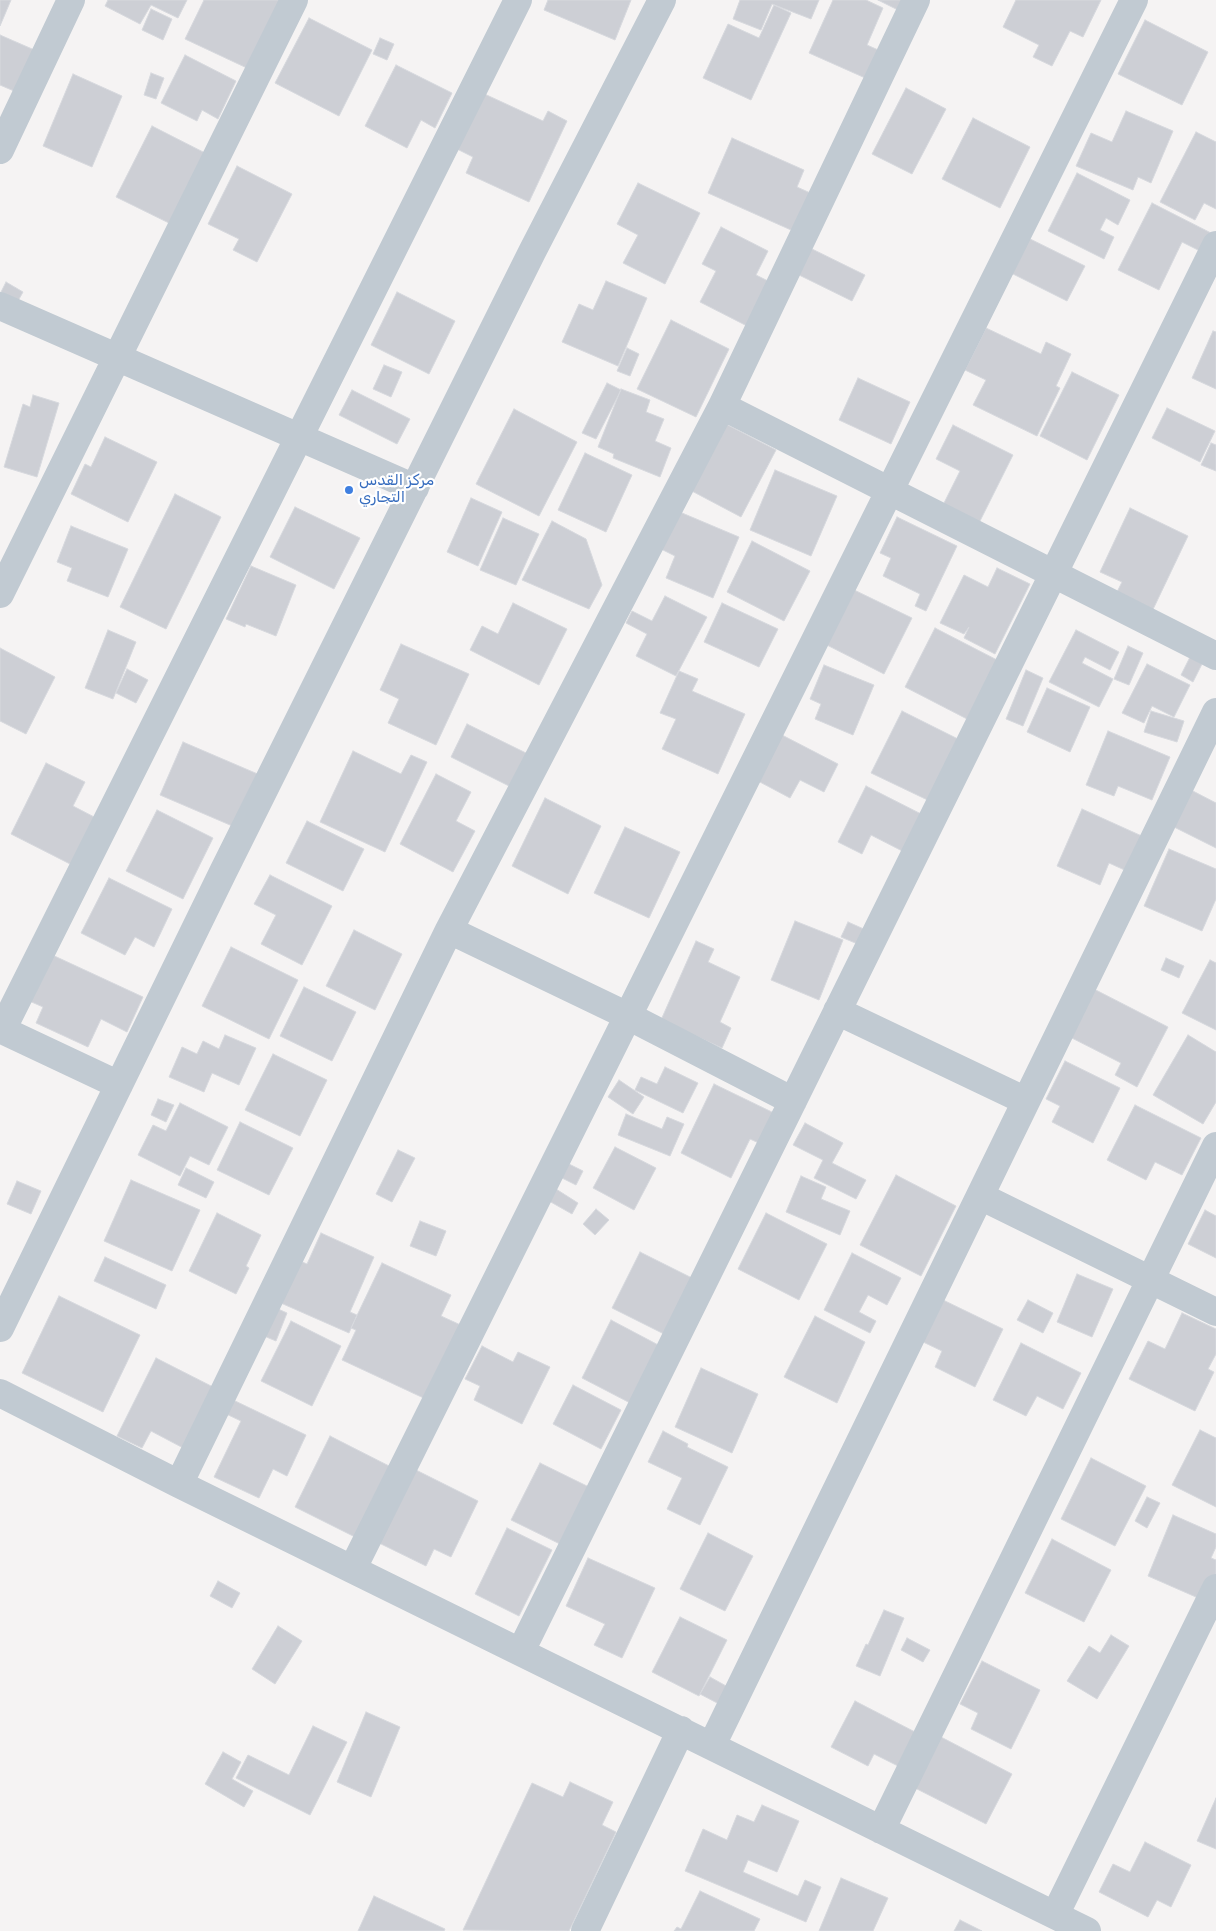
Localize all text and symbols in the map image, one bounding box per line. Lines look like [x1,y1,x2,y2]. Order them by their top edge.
place label: مركز القدس التجاري [359,472,434,507]
marker: مركز القدس التجاري [343,484,355,496]

